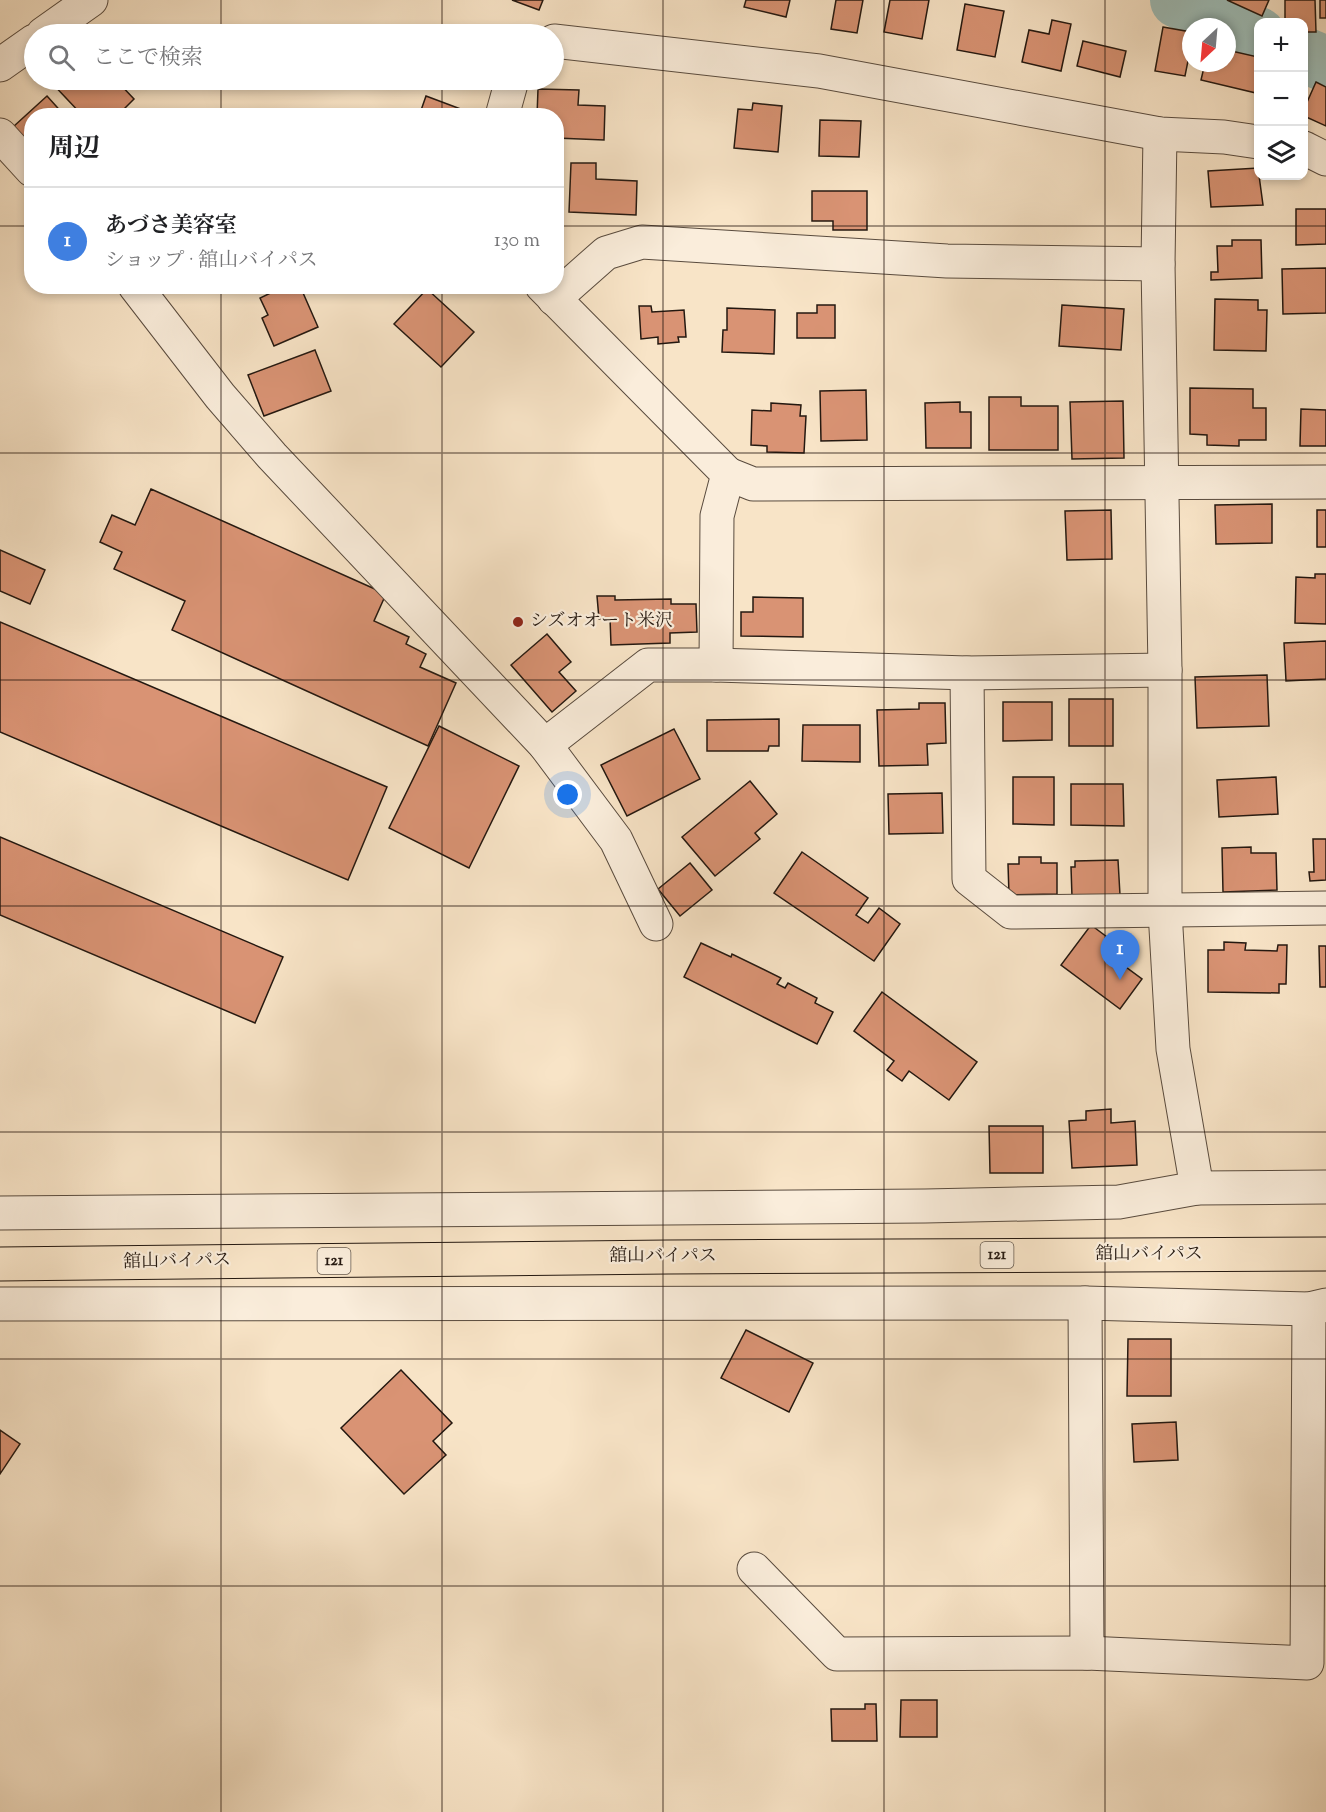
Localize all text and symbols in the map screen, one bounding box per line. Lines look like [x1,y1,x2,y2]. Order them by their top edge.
north arrow [1182,18,1236,72]
map controls [1254,18,1308,180]
button: + [1254,18,1308,72]
search box [24,24,564,90]
icon: search [45,41,78,74]
text: ここで検索 [93,43,203,75]
button: − [1254,72,1308,126]
button: layers [1254,126,1308,180]
text: 周辺 [48,131,100,168]
text: あづさ美容室 [105,211,237,243]
text: 1 [64,227,71,256]
text: 130 m [494,227,540,256]
text: ショップ · 舘山バイパス [105,247,318,276]
place label: シズオオート米沢 [530,609,673,635]
marker: シズオオート米沢 [511,615,525,629]
your location [553,780,582,809]
pin: 1 [1100,930,1140,980]
road number: 121 [980,1242,1014,1268]
street label: 舘山バイパス [1095,1242,1203,1268]
street label: 舘山バイパス [609,1244,717,1270]
street label: 舘山バイパス [123,1248,231,1276]
road number: 121 [318,1248,350,1274]

